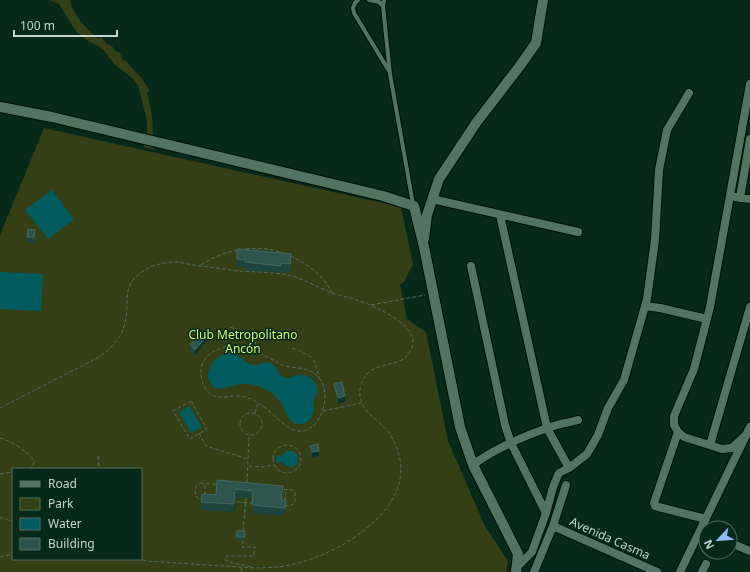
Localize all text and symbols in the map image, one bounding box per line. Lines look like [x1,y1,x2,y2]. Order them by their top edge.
scale bar [14,12,117,38]
text: 100 m [20,17,55,34]
park label: Club Metropolitano Ancón [188,326,298,357]
legend [12,468,142,560]
text: Road [48,475,77,492]
text: Park [48,495,74,512]
street label: Avenida Casma [567,513,653,563]
text: Water [48,515,82,532]
north arrow [698,520,738,560]
text: Building [48,535,95,552]
text: N [700,537,717,552]

